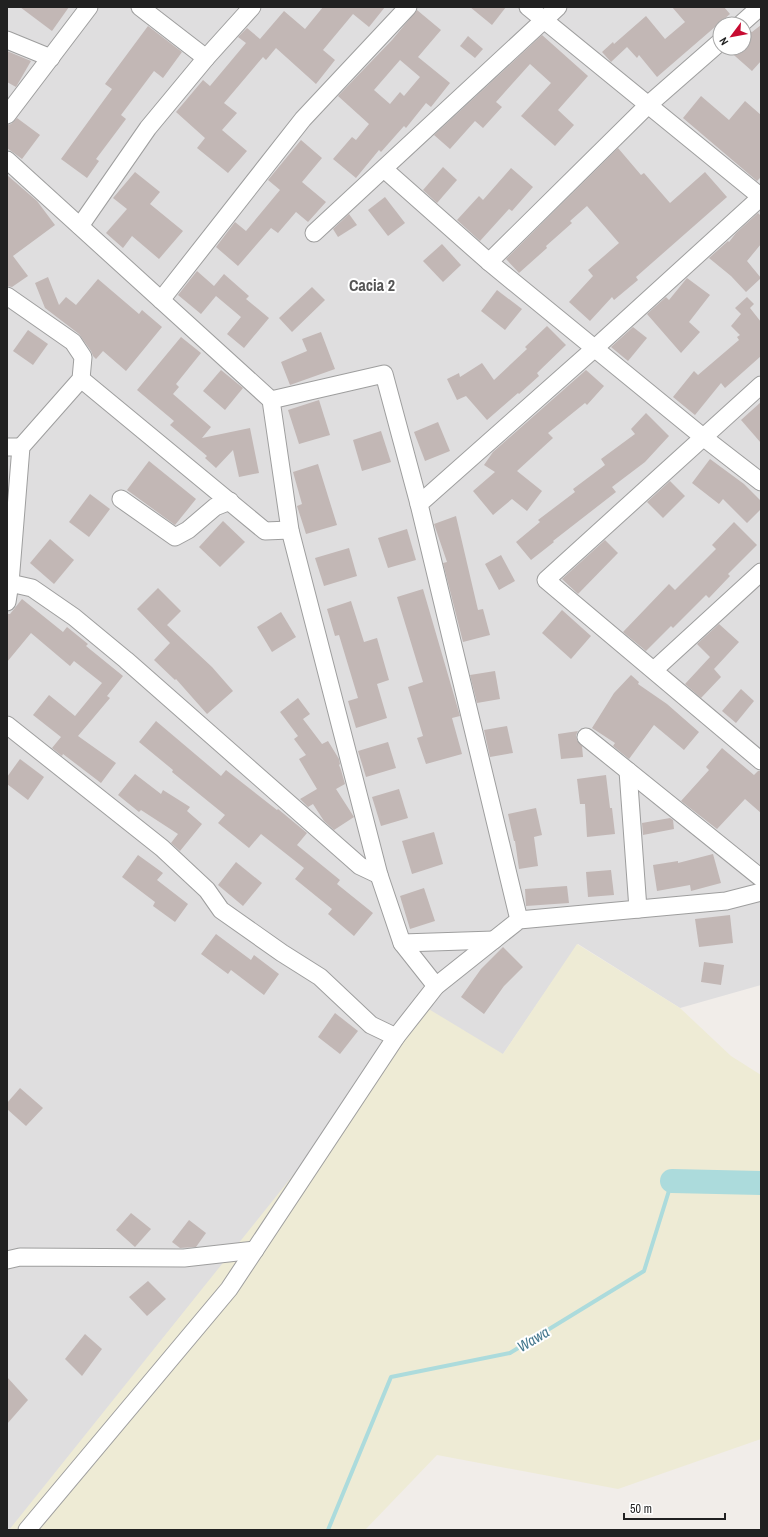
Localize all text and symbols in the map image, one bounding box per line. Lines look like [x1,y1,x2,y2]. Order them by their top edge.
north arrow [712,16,752,56]
text: N [716,35,731,48]
district label: Cacia 2 [349,274,395,296]
water label: Wawa [513,1321,553,1357]
scale bar [624,1495,725,1521]
text: 50 m [630,1501,652,1517]

